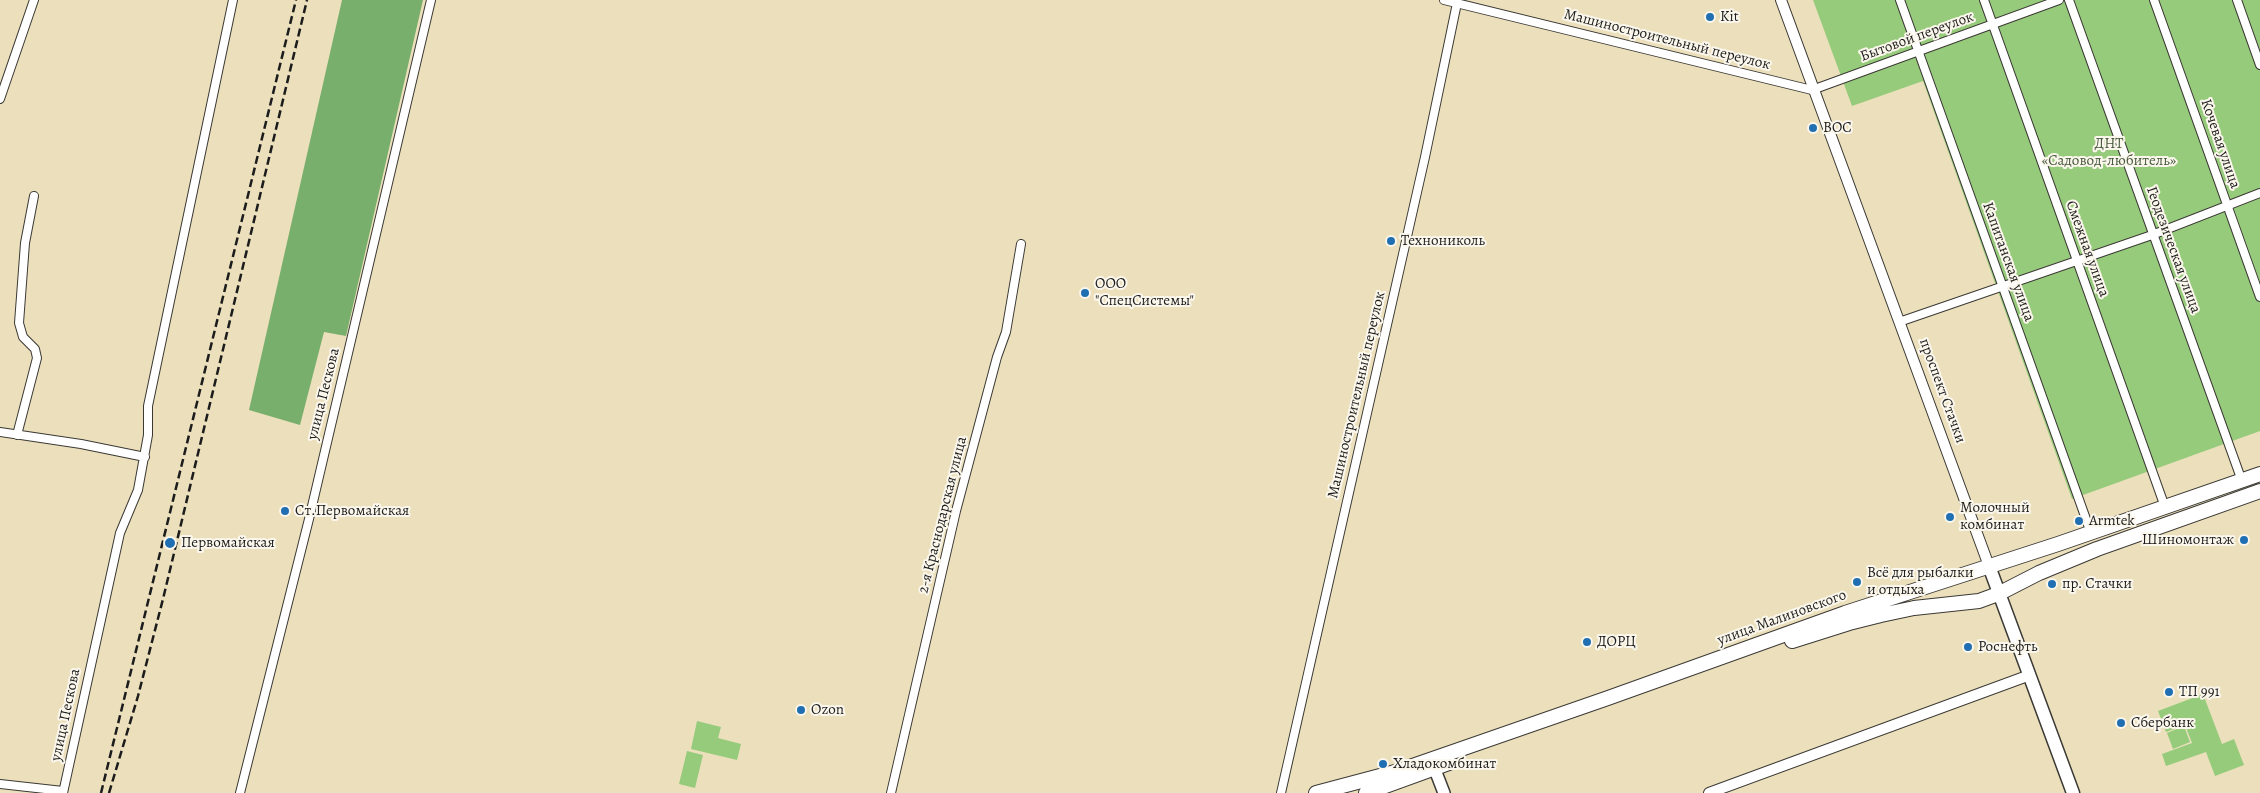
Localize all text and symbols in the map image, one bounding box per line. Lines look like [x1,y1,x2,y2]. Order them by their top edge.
street label: Машиностроительный переулок [1562,6,1772,74]
place label: Kit [1720,8,1739,26]
street label: Бытовой переулок [1858,8,1976,66]
marker: Kit [1704,11,1716,23]
street label: Кочевая улица [2196,97,2244,191]
place label: ВОС [1823,119,1852,137]
marker: ВОС [1807,122,1819,134]
park label: ДНТ «Садовод-любитель» [2042,135,2176,170]
street label: Геодезическая улица [2142,184,2204,316]
street label: Смежная улица [2061,198,2113,300]
street label: Капитанская улица [1978,200,2038,324]
place label: Технониколь [1401,232,1485,250]
marker: Технониколь [1385,235,1397,247]
place label: ООО "СпецСистемы" [1095,275,1194,310]
marker: ООО "СпецСистемы" [1079,287,1091,299]
street label: Машиностроительный переулок [1324,290,1390,500]
street label: проспект Стачки [1915,336,1969,446]
street label: улица Пескова [304,346,344,442]
street label: 2-я Краснодарская улица [915,435,971,595]
place label: Молочный комбинат [1960,499,2030,534]
place label: Ст.Первомайская [295,502,409,520]
marker: Ст.Первомайская [279,505,291,517]
marker: Молочный комбинат [1944,511,1956,523]
place label: Armtek [2089,512,2135,530]
marker: Armtek [2073,515,2085,527]
place label: Шиномонтаж [2142,531,2234,549]
place label: Первомайская [181,534,275,552]
marker: Шиномонтаж [2238,534,2250,546]
marker: Первомайская [163,536,177,550]
place label: Всё для рыбалки и отдыха [1867,564,1974,599]
place label: пр. Стачки [2062,575,2132,593]
marker: Всё для рыбалки и отдыха [1851,576,1863,588]
marker: пр. Стачки [2046,578,2058,590]
street label: улица Малиновского [1715,586,1849,650]
place label: ДОРЦ [1597,633,1636,651]
marker: ДОРЦ [1581,636,1593,648]
place label: Роснефть [1978,638,2038,656]
marker: Роснефть [1962,641,1974,653]
street label: улица Пескова [47,667,85,763]
place label: ТП 991 [2179,683,2220,701]
marker: ТП 991 [2163,686,2175,698]
place label: Ozon [811,701,844,719]
marker: Ozon [795,704,807,716]
place label: Сбербанк [2131,714,2194,732]
marker: Сбербанк [2115,717,2127,729]
place label: Хладокомбинат [1393,755,1496,773]
marker: Хладокомбинат [1377,758,1389,770]

